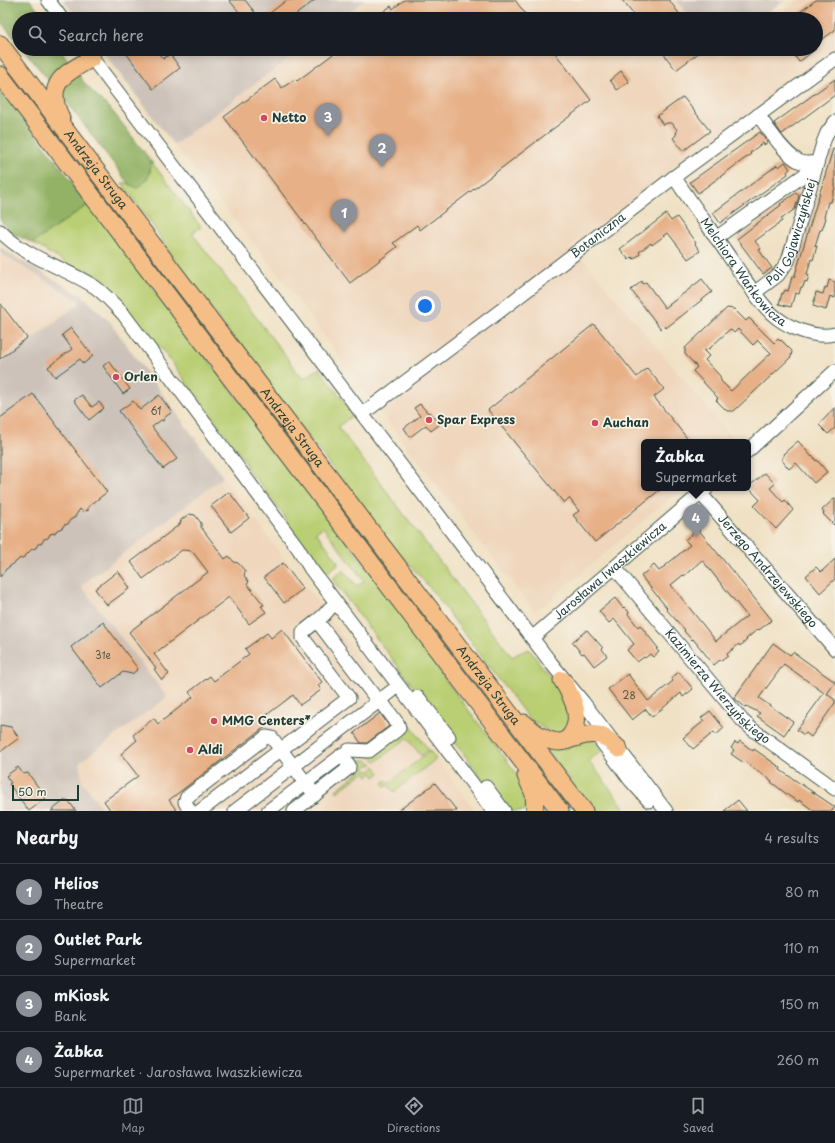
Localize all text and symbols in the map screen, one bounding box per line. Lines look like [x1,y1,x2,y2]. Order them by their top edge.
search box [12,12,823,56]
icon: search [26,23,48,45]
text: Search here [58,23,144,46]
pin: 3 [315,103,341,136]
place label: Netto [272,108,306,126]
marker: Netto [259,113,269,123]
street label: Andrzeja Struga [60,126,133,213]
pin: 2 [369,134,395,167]
street label: Poli Gojawiczyńskiej [762,176,820,289]
pin: 1 [331,199,357,232]
street label: Botaniczna [566,207,629,262]
street label: Melchiora Wańkowicza [697,213,791,330]
your location [415,296,435,316]
place label: Orlen [124,367,158,385]
marker: Orlen [111,372,121,382]
street label: Andrzeja Struga [257,383,329,471]
house number: 61 [150,403,162,418]
place label: Spar Express [437,410,515,428]
place label: Auchan [603,413,649,431]
marker: Spar Express [424,415,434,425]
marker: Auchan [590,418,600,428]
popup [641,439,751,491]
text: Żabka [655,444,705,467]
text: Supermarket [655,467,737,486]
pin: 4 [683,504,709,537]
street label: Jerzego Andrzejewskiego [714,510,823,631]
street label: Jarosława Iwaszkiewicza [549,516,670,624]
street label: Kazimierza Wierzyńskiego [661,624,775,748]
street label: Andrzeja Struga [453,641,525,728]
house number: 31e [95,647,111,662]
house number: 28 [622,687,636,702]
place label: MMG Centers* [222,711,311,729]
marker: MMG Centers* [209,716,219,726]
place label: Aldi [198,740,223,758]
marker: Aldi [185,745,195,755]
scale bar [12,783,79,802]
text: 50 m [18,783,47,800]
text: Nearby [16,824,78,850]
text: 4 results [765,828,819,847]
text: Helios [54,871,99,894]
text: 1 [26,882,32,901]
text: 80 m [785,882,819,901]
text: Theatre [54,894,103,913]
text: Outlet Park [54,927,142,950]
text: 2 [24,938,34,957]
text: 110 m [784,938,819,957]
text: Supermarket [54,950,136,969]
text: mKiosk [54,983,109,1006]
text: 3 [25,994,33,1013]
text: 150 m [780,994,819,1013]
text: Bank [54,1006,87,1025]
text: Żabka [54,1039,103,1062]
text: 4 [25,1050,33,1069]
text: 260 m [777,1050,819,1069]
text: Supermarket · Jarosława Iwaszkiewicza [54,1062,302,1081]
tab: Map [121,1095,145,1136]
tab: Directions [387,1095,440,1136]
tab: Saved [683,1095,714,1136]

